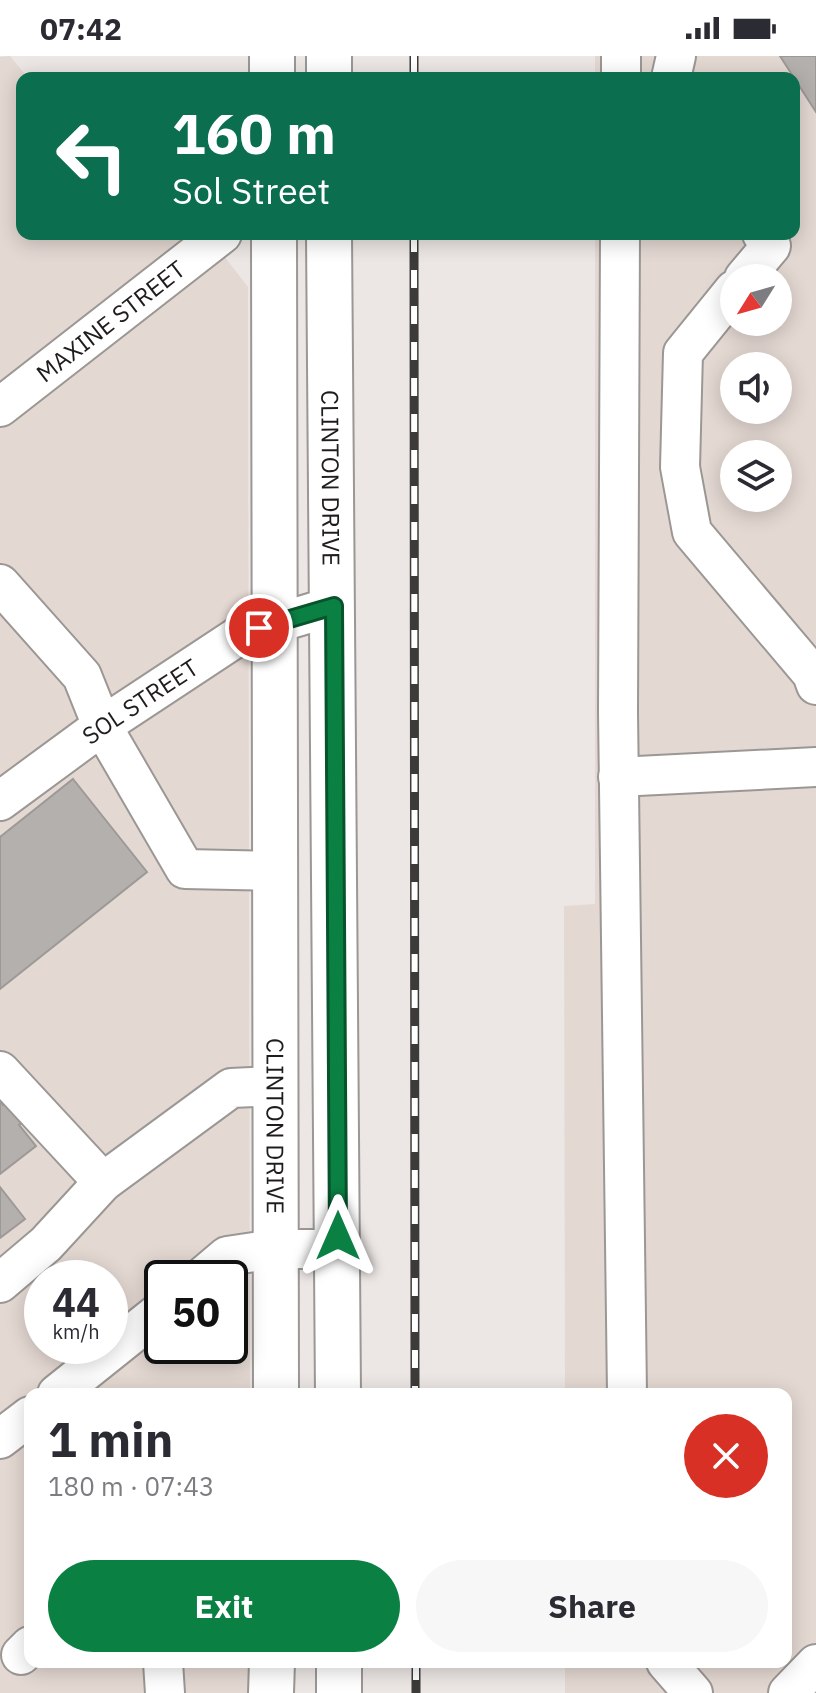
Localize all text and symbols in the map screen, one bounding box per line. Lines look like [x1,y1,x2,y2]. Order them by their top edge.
text: 07:42 [40,9,122,48]
text: 160 m [172,97,336,169]
icon: left [40,104,144,208]
text: Sol Street [172,167,330,214]
street label: MAXINE STREET [29,253,192,389]
north arrow [720,264,792,336]
map controls [720,264,792,512]
button: sound [720,352,792,424]
street label: CLINTON DRIVE [314,390,348,566]
button: layers [720,440,792,512]
pin [225,594,293,662]
icon: arrive [237,606,281,650]
street label: SOL STREET [75,651,204,751]
street label: CLINTON DRIVE [259,1038,292,1214]
position arrow [296,1194,380,1278]
speed limit sign: 50 [144,1260,248,1364]
text: 44 [52,1276,100,1328]
text: km/h [52,1318,100,1345]
text: 1 min [48,1408,173,1470]
button: close [684,1414,768,1498]
text: 180 m · 07:43 [48,1469,214,1503]
button: Exit [48,1560,400,1652]
button: Share [416,1560,768,1652]

